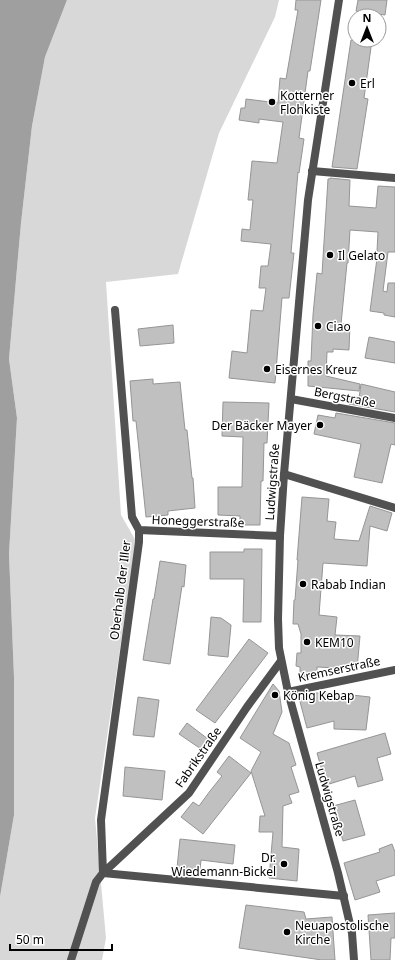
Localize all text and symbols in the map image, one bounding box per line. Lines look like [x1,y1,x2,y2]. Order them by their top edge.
north arrow [347,8,387,48]
text: N [363,10,371,25]
place label: Erl [360,75,375,92]
marker: Erl [347,78,357,88]
place label: Kotterner Flohkiste [280,87,334,118]
marker: Kotterner Flohkiste [267,97,277,107]
place label: Il Gelato [338,247,385,264]
marker: Il Gelato [325,250,335,260]
place label: Ciao [326,318,351,335]
marker: Ciao [313,321,323,331]
place label: Eisernes Kreuz [275,361,358,378]
marker: Eisernes Kreuz [262,364,272,374]
street label: Bergstraße [313,383,378,411]
place label: Der Bäcker Mayer [211,417,312,434]
marker: Der Bäcker Mayer [315,420,325,430]
street label: Ludwigstraße [261,443,283,521]
street label: Honeggerstraße [151,511,245,531]
street label: Oberhalb der Iller [105,539,135,641]
place label: Rabab Indian [311,576,386,593]
marker: Rabab Indian [298,579,308,589]
place label: KEM10 [315,634,354,651]
marker: KEM10 [302,637,312,647]
street label: Kremserstraße [296,652,382,686]
place label: König Kebap [283,687,354,704]
marker: König Kebap [270,690,280,700]
street label: Fabrikstraße [171,723,225,791]
street label: Ludwigstraße [311,760,349,839]
place label: Dr. Wiedemann-Bickel [171,849,276,880]
marker: Dr. Wiedemann-Bickel [279,859,289,869]
place label: Neuapostolische Kirche [295,917,389,948]
scale bar [10,926,112,952]
marker: Neuapostolische Kirche [282,927,292,937]
text: 50 m [16,931,44,948]

